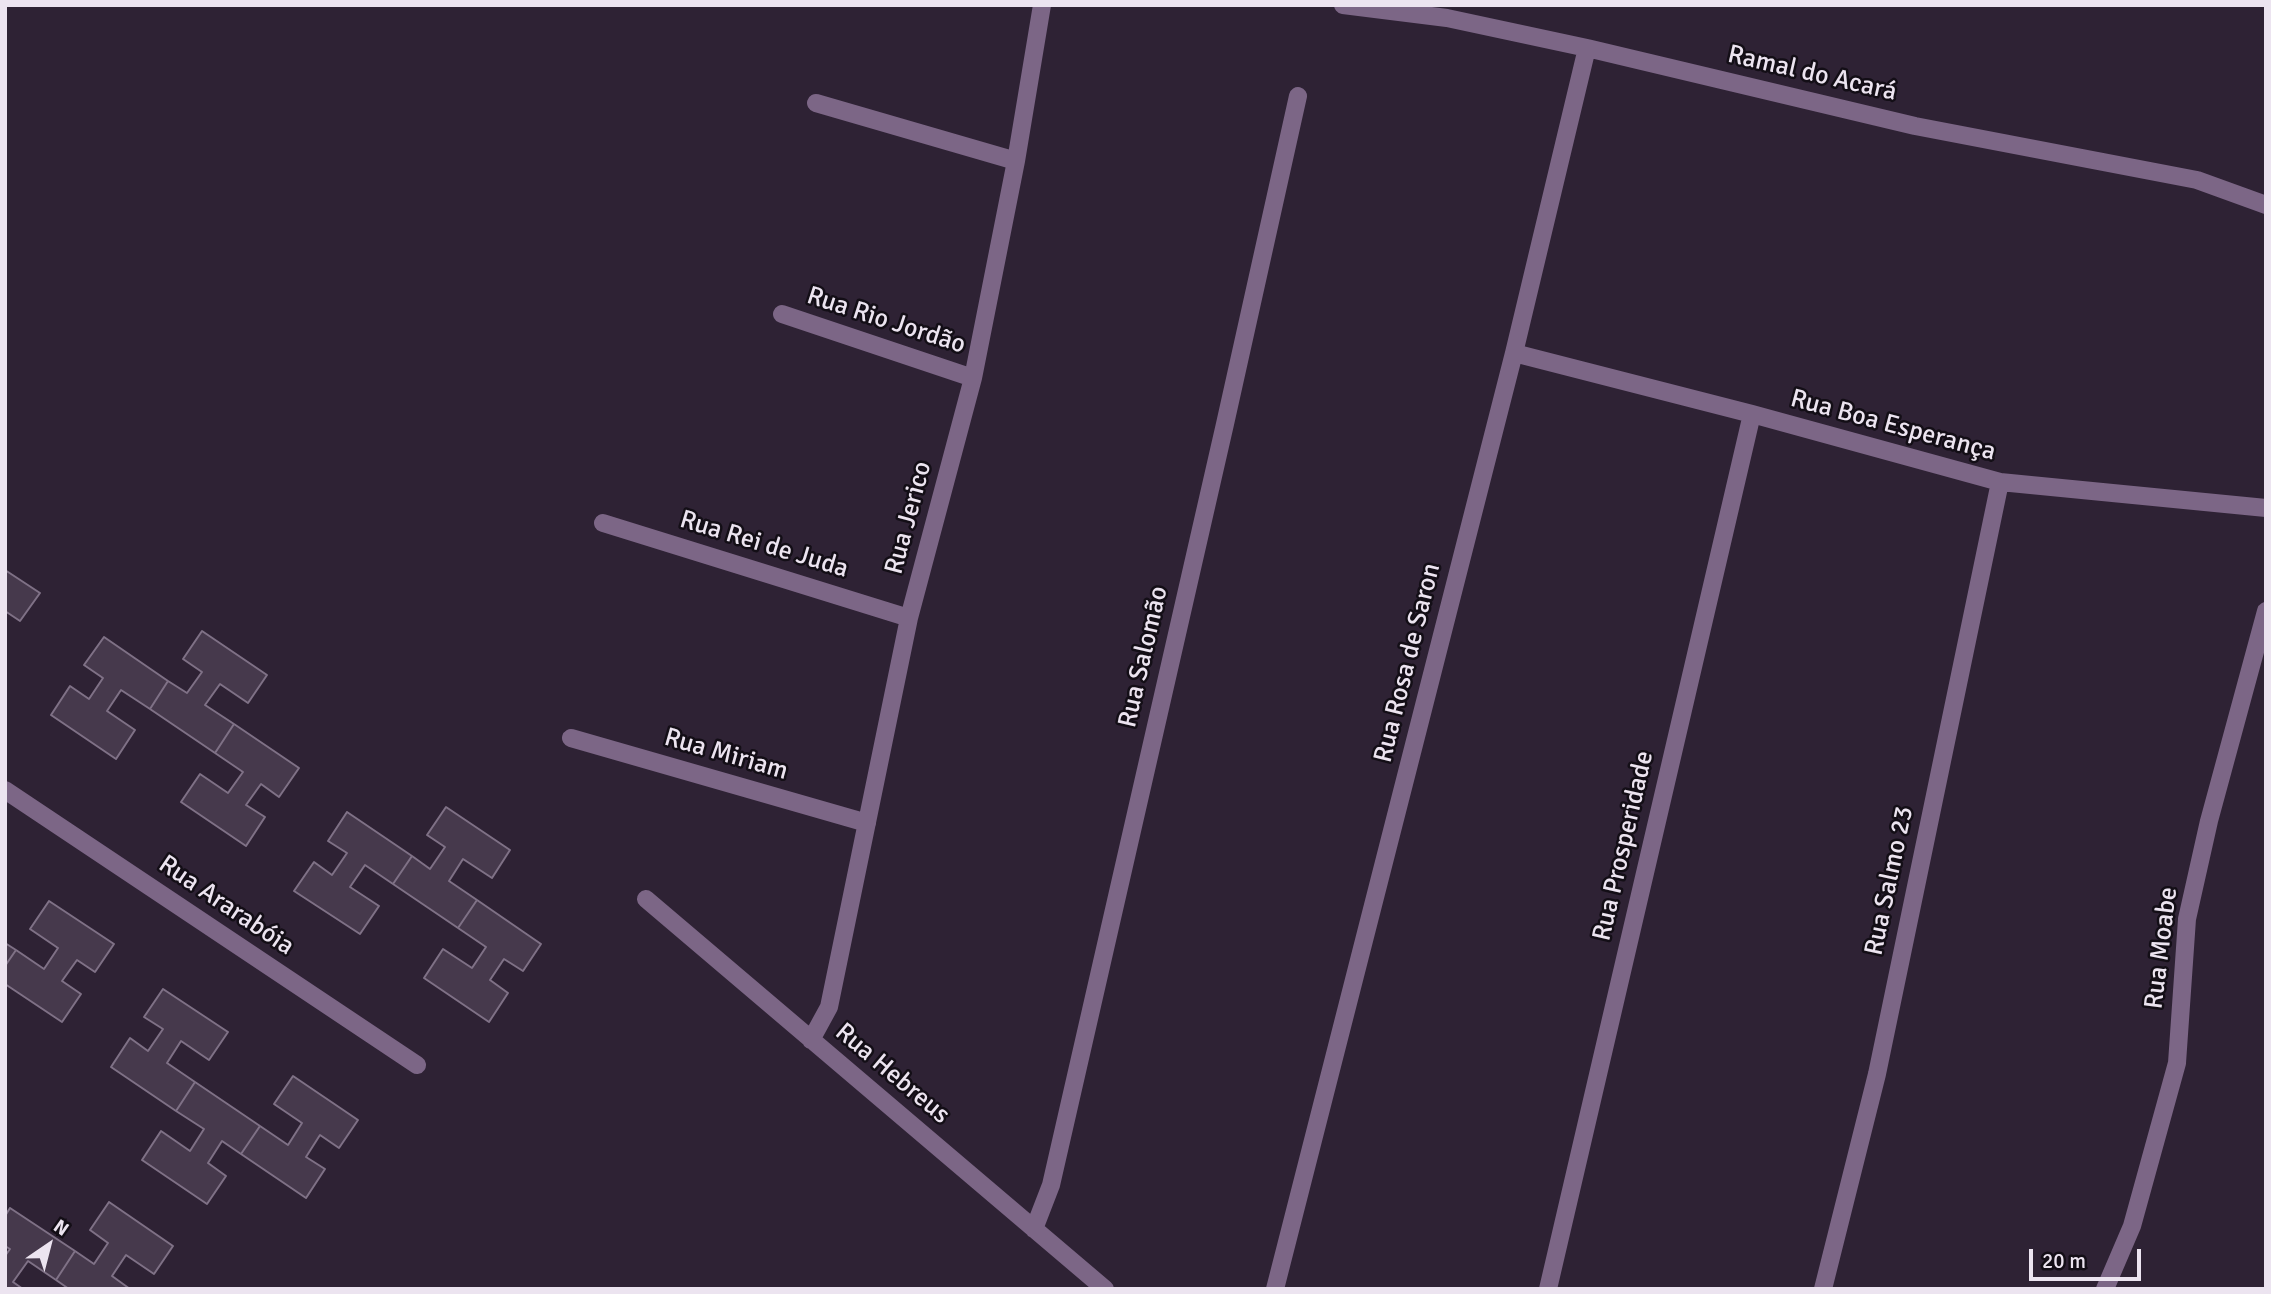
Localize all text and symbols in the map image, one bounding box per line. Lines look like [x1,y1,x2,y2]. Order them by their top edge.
street label: Ramal do Acará [1724,39,1900,109]
street label: Rua Rio Jordão [803,281,969,361]
street label: Rua Boa Esperança [1787,384,1999,468]
street label: Rua Jerico [879,458,939,578]
street label: Rua Rei de Juda [676,505,852,585]
street label: Rua Rosa de Saron [1368,560,1448,766]
street label: Rua Salomão [1113,583,1175,731]
street label: Rua Miriam [661,722,791,788]
street label: Rua Prosperidade [1587,748,1661,944]
street label: Rua Salmo 23 [1859,804,1921,958]
street label: Rua Ararabóia [152,849,300,963]
street label: Rua Moabe [2139,885,2185,1011]
street label: Rua Hebreus [828,1017,956,1131]
north arrow [14,1210,84,1280]
text: N [49,1214,73,1241]
scale bar [2033,1234,2145,1278]
text: 20 m [2042,1248,2086,1274]

